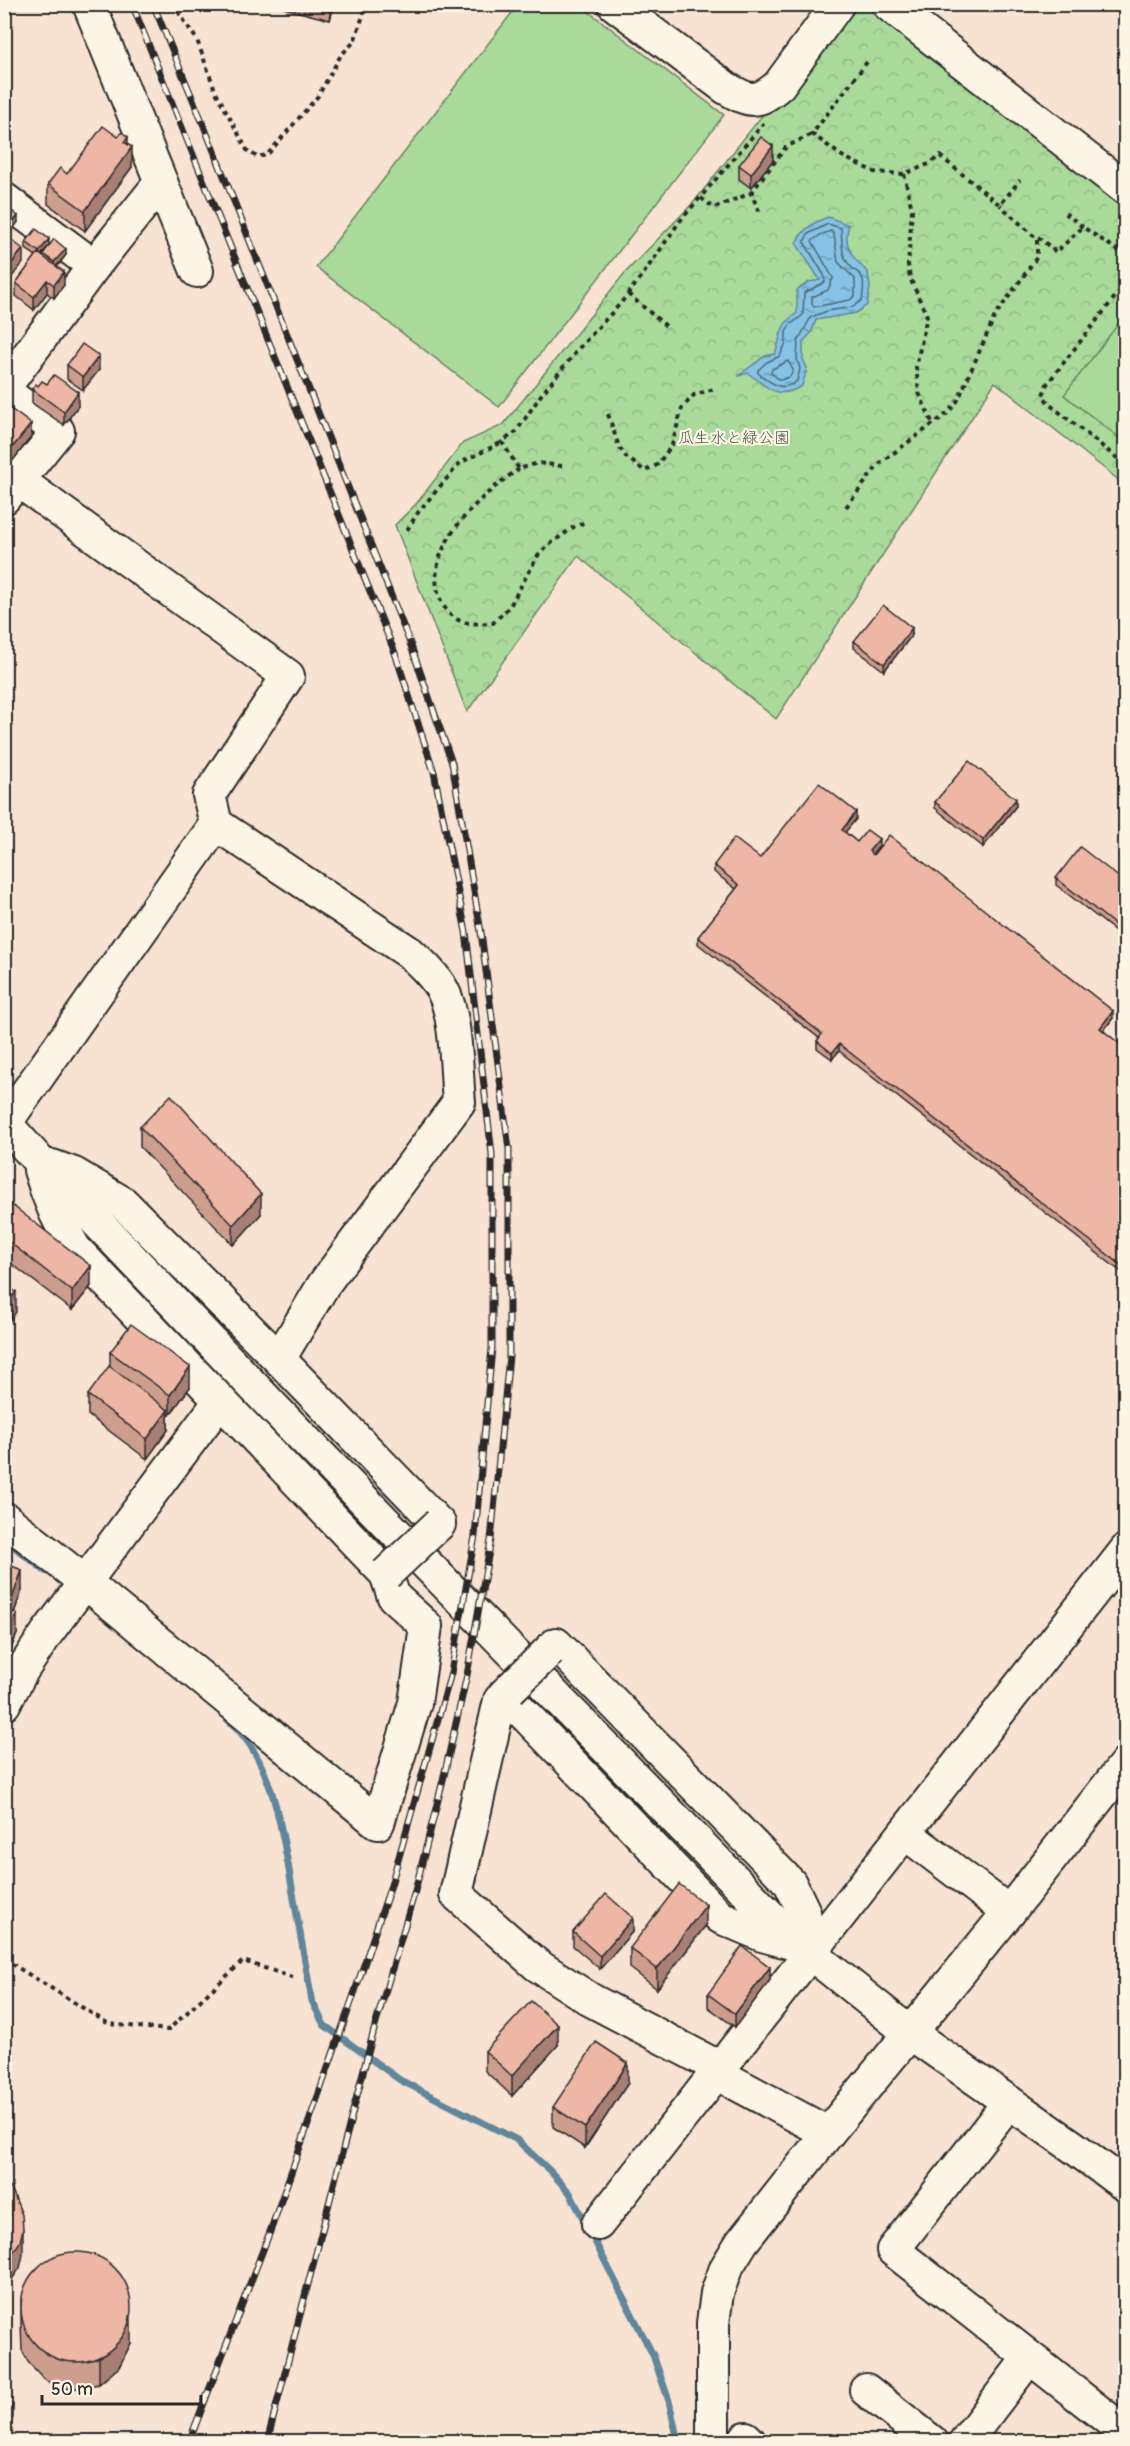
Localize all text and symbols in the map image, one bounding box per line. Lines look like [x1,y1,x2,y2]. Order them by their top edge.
park label: 瓜生水と緑公園 [678,428,790,448]
scale bar [42,2368,201,2406]
text: 50 m [51,2378,93,2401]

